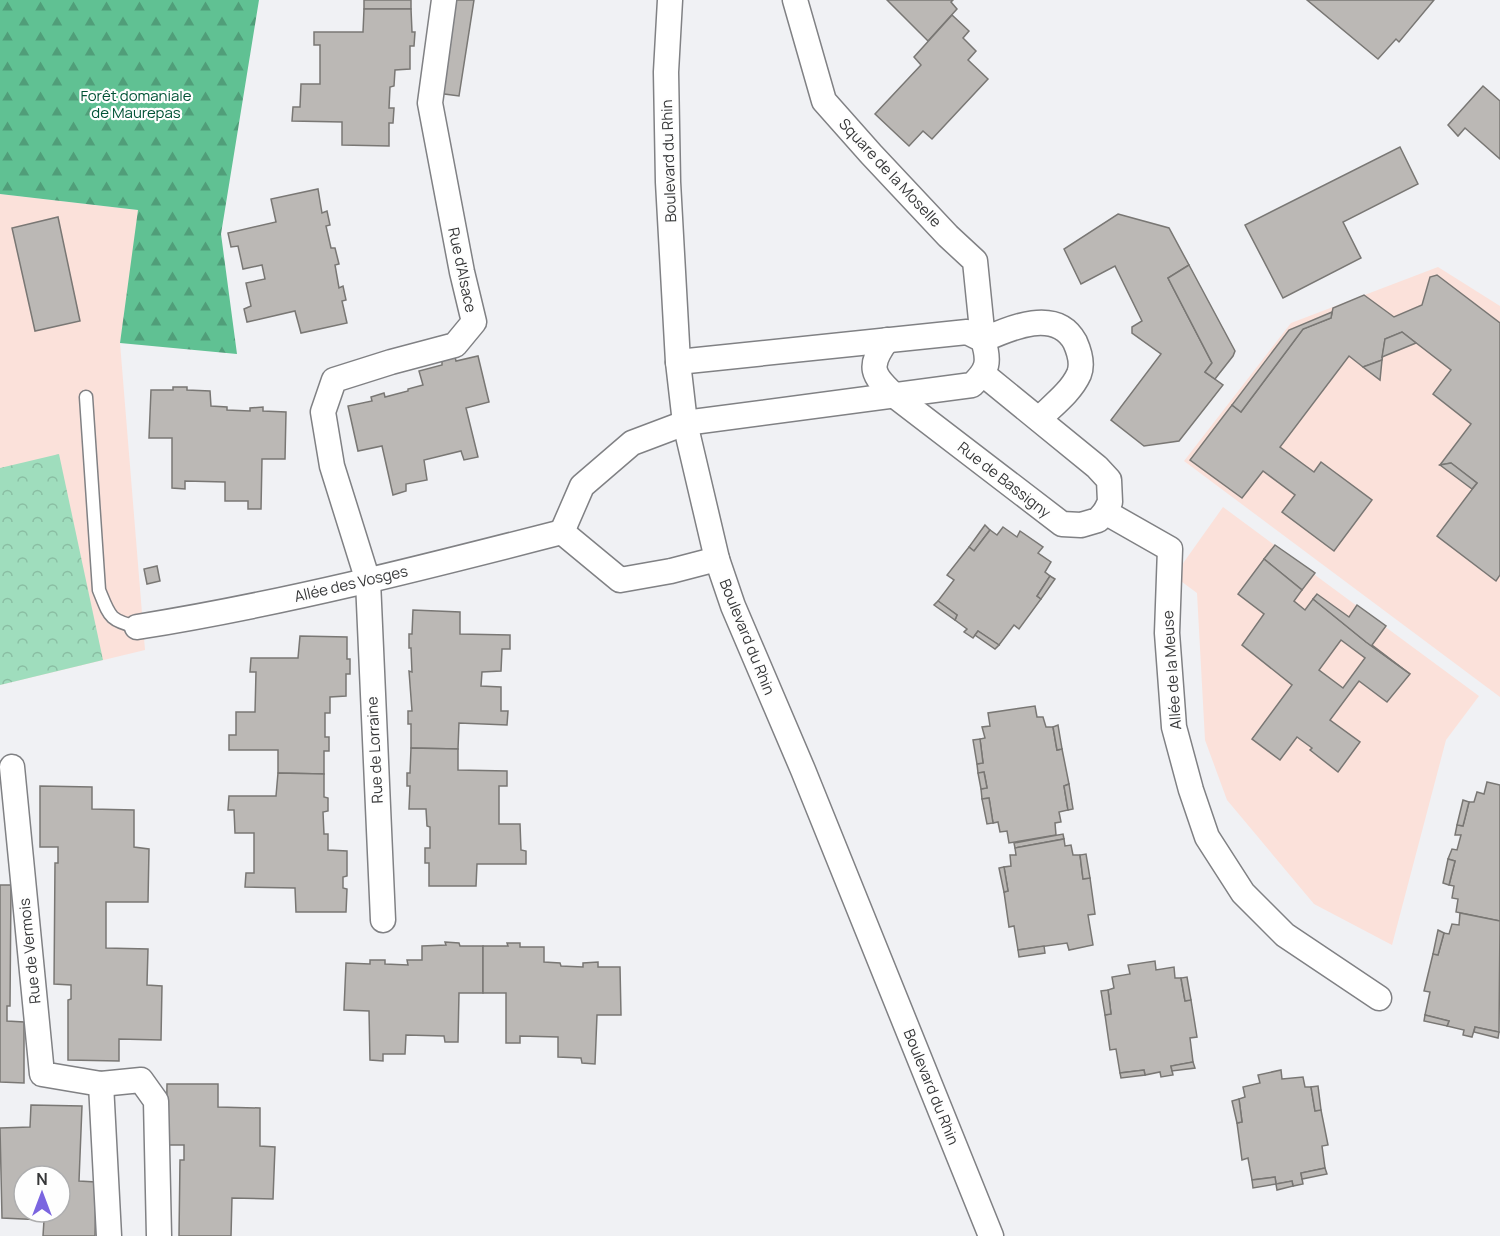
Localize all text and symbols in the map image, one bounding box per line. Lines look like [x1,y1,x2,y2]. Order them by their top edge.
park label: Forêt domaniale de Maurepas [80,85,192,123]
street label: Boulevard du Rhin [656,99,681,223]
street label: Square de la Moselle [834,114,947,232]
street label: Rue d'Alsace [443,225,482,315]
street label: Rue de Bassigny [953,437,1055,523]
street label: Allée des Vosges [292,560,410,607]
street label: Boulevard du Rhin [715,576,780,698]
street label: Allée de la Meuse [1157,609,1186,730]
street label: Rue de Lorraine [361,696,388,804]
street label: Rue de Vermois [14,897,45,1005]
street label: Boulevard du Rhin [899,1026,964,1148]
north arrow [12,1164,72,1224]
text: N [36,1168,48,1190]

